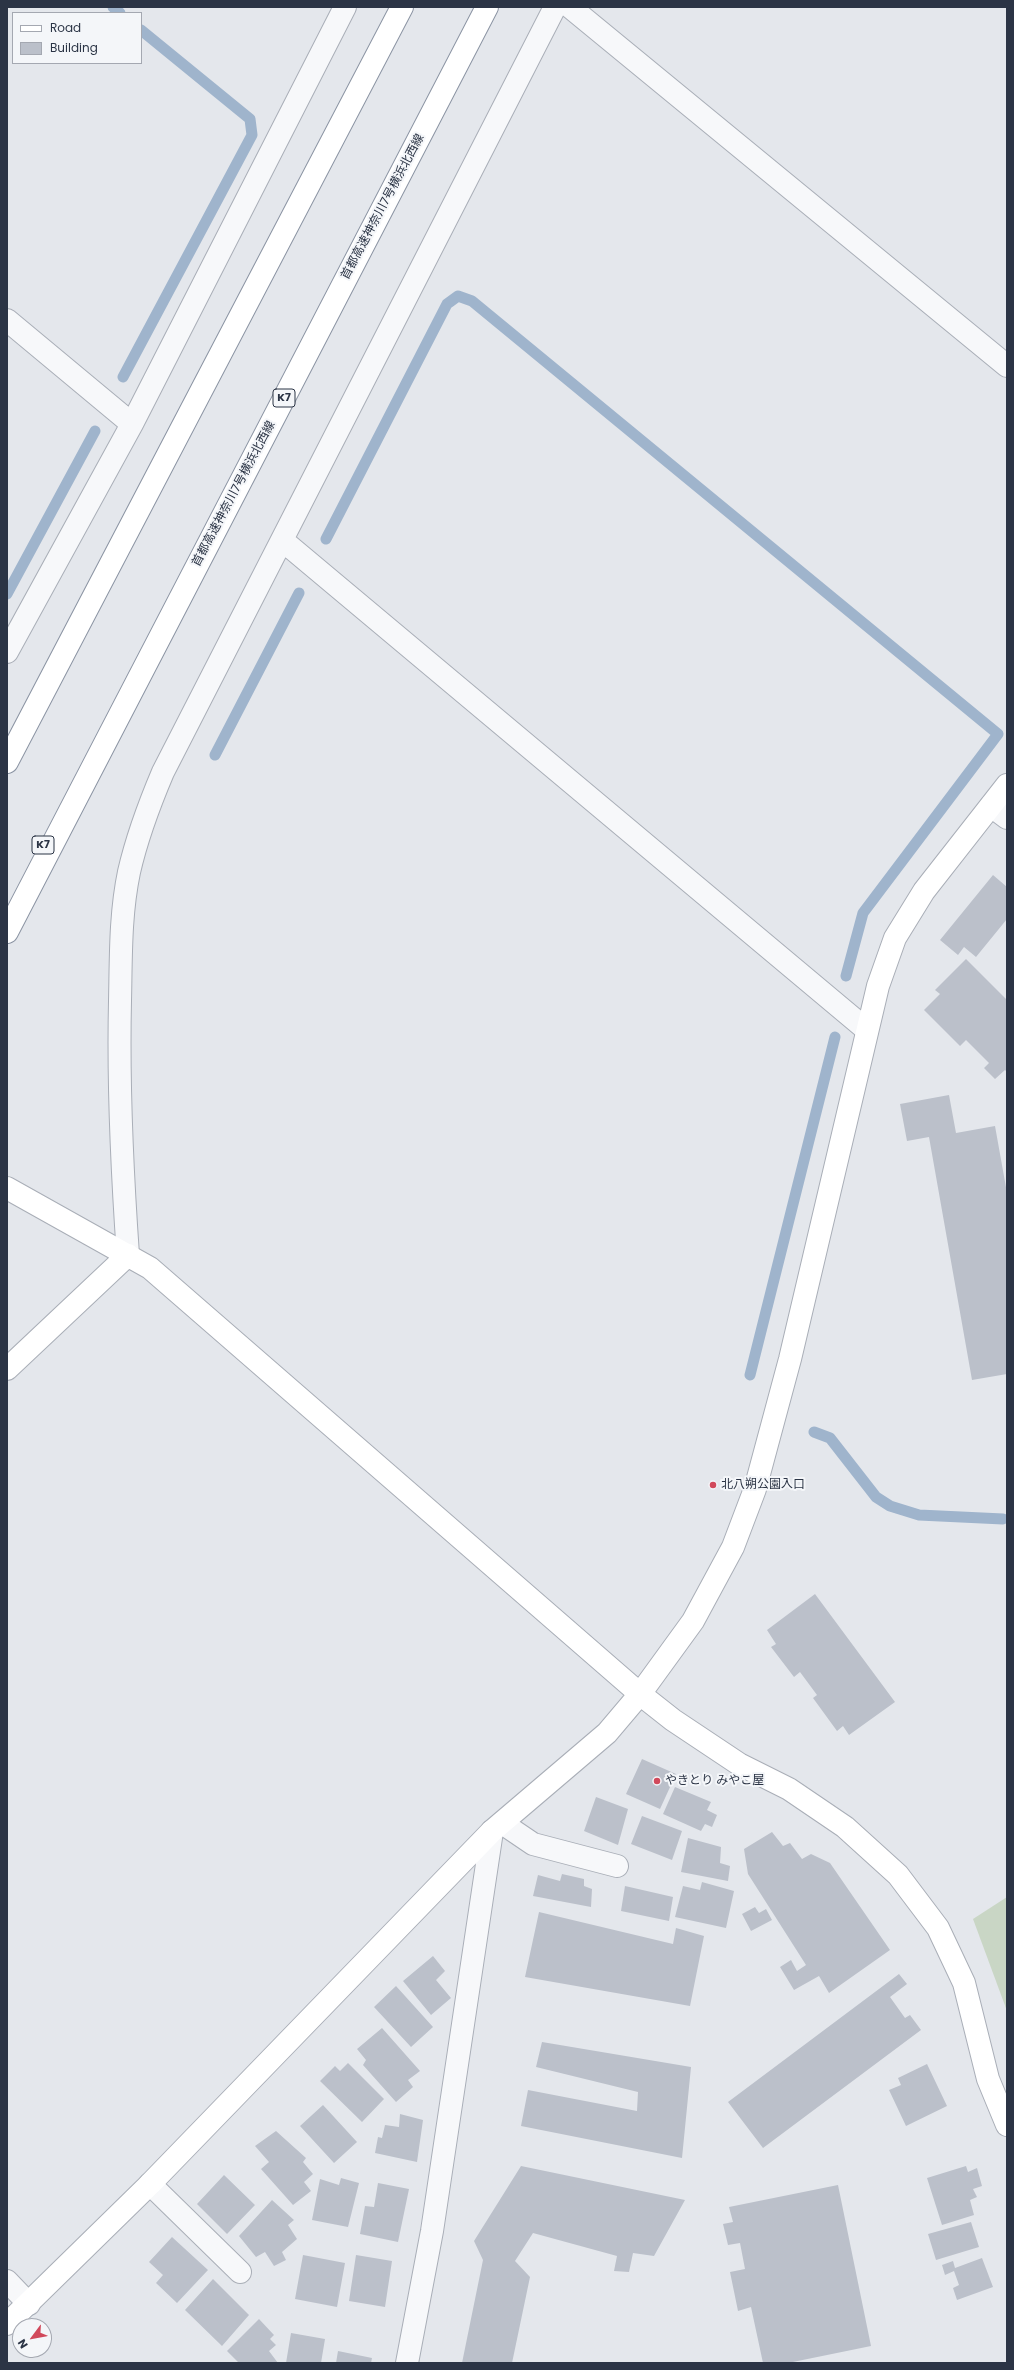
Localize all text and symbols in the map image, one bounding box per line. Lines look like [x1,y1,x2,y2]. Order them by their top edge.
legend [12,12,142,64]
text: Road [50,19,81,36]
text: Building [50,39,98,56]
street label: 首都高速神奈川7号横浜北西線 [338,132,428,282]
road number: K7 [273,389,295,407]
street label: 首都高速神奈川7号横浜北西線 [189,419,279,569]
road number: K7 [32,836,54,854]
place label: 北八朔公園入口 [721,1478,805,1492]
marker: 北八朔公園入口 [708,1480,718,1490]
place label: やきとり みやこ屋 [665,1774,764,1788]
marker: やきとり みやこ屋 [652,1776,662,1786]
north arrow [12,2318,52,2358]
text: N [14,2336,32,2352]

